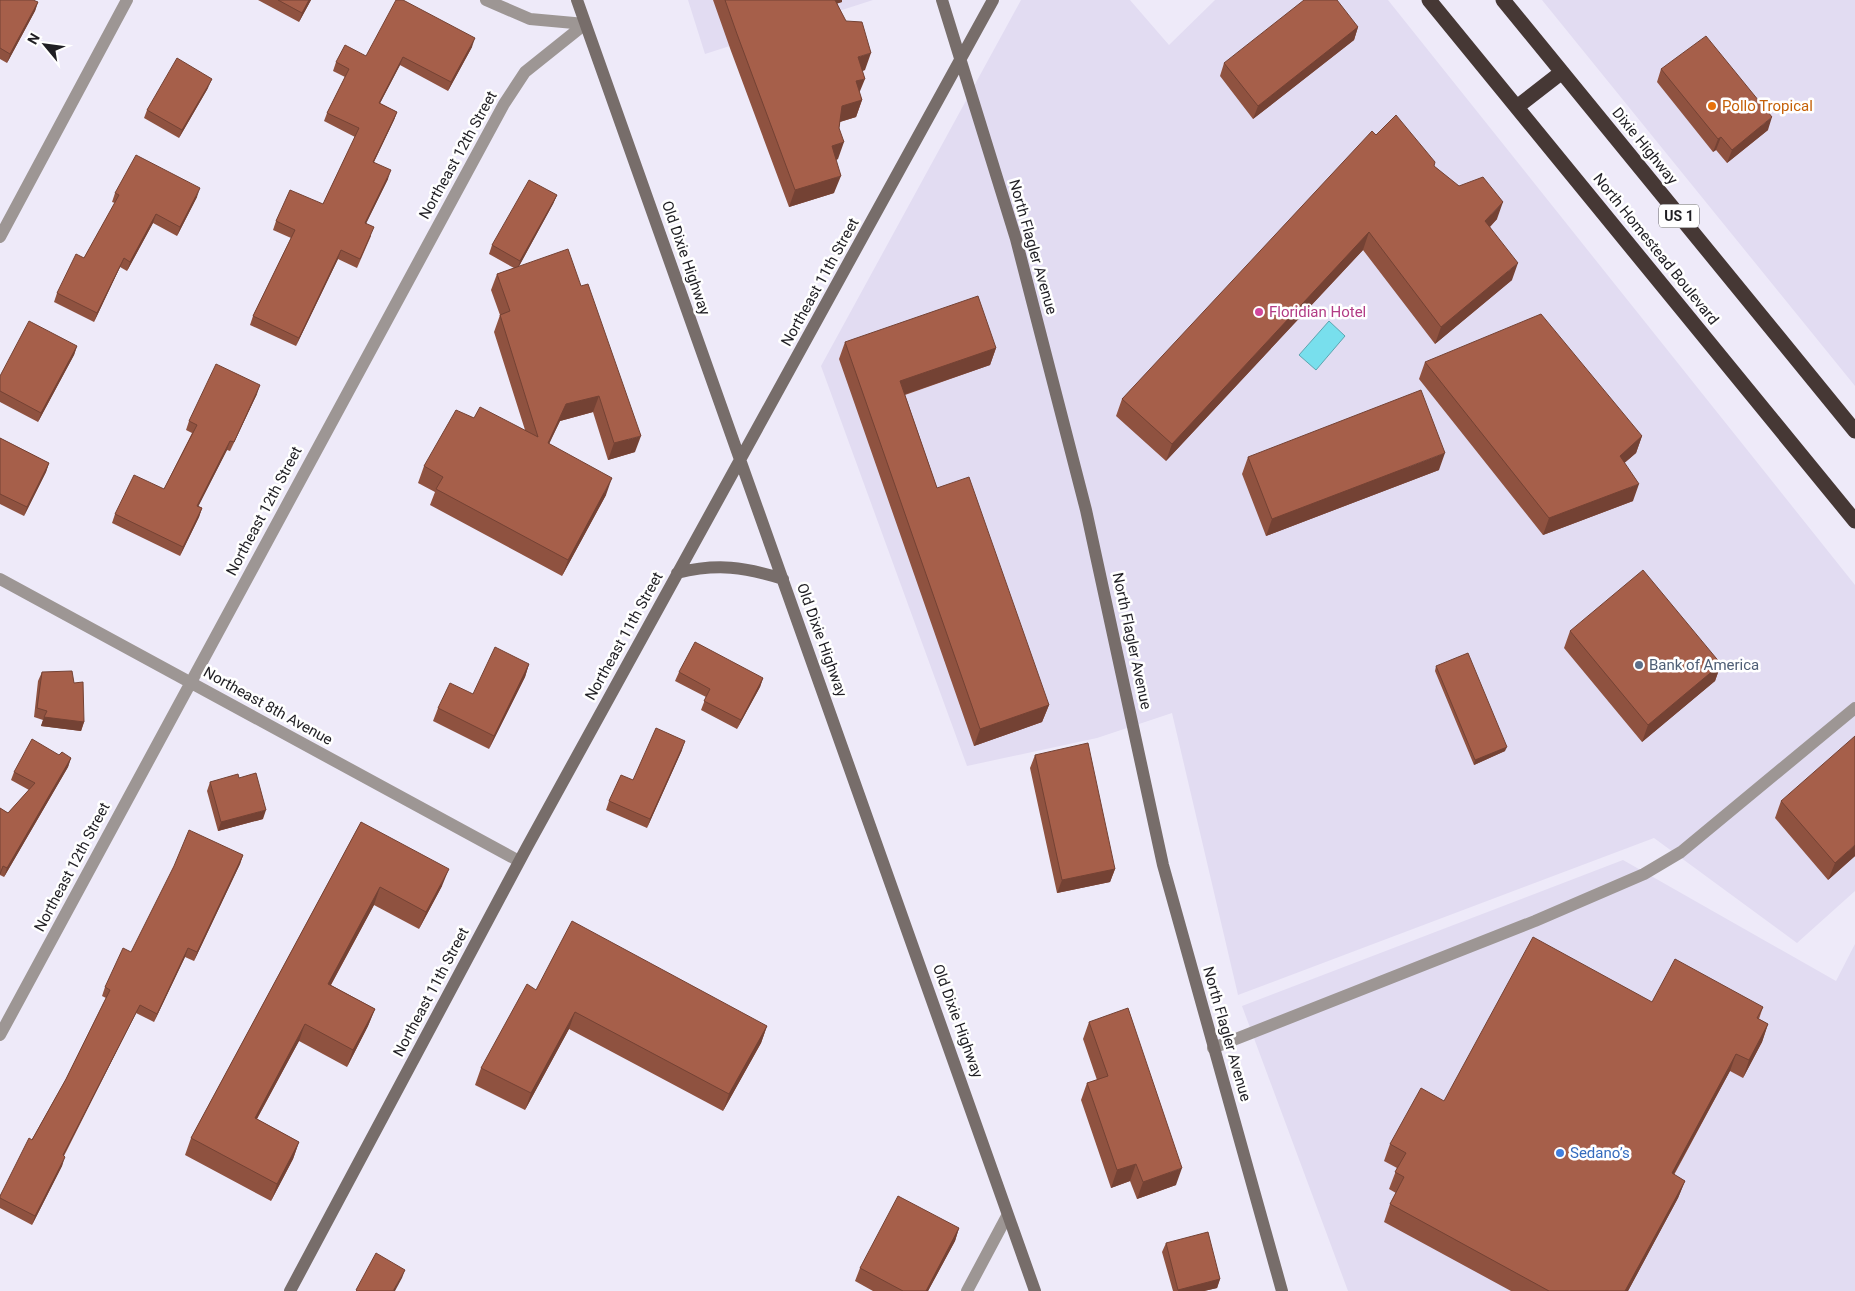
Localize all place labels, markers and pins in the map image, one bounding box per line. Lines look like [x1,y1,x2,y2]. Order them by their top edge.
place label: Pollo Tropical [1722,97,1813,115]
marker: Pollo Tropical [1706,100,1718,112]
place label: Floridian Hotel [1269,303,1366,321]
marker: Floridian Hotel [1253,306,1265,318]
place label: Bank of America [1649,656,1759,674]
marker: Bank of America [1633,659,1645,671]
place label: Sedano’s [1570,1144,1630,1162]
marker: Sedano’s [1554,1147,1566,1159]

